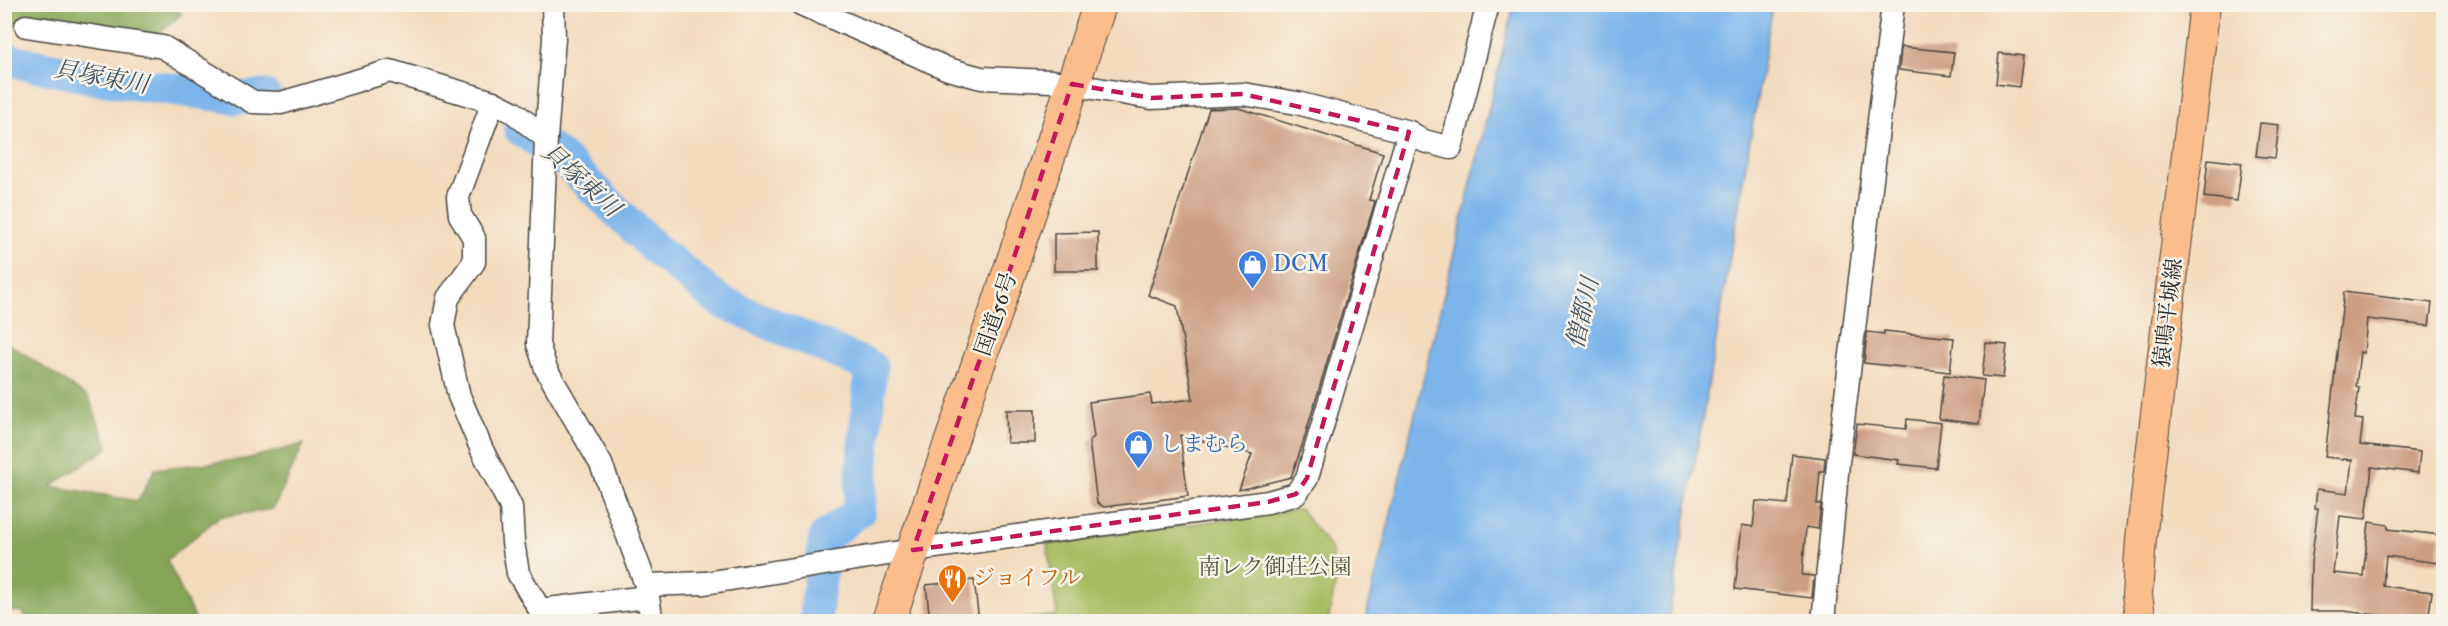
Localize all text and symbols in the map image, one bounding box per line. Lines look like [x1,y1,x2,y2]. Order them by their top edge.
water label: 貝塚東川 [51,53,154,101]
water label: 貝塚東川 [535,136,629,226]
shop icon: DCM [1236,248,1268,290]
place label: DCM [1273,250,1328,278]
street label: 猿鳴平城線 [2147,257,2189,369]
street label: 国道56号 [969,268,1023,360]
water label: 僧都川 [1560,272,1607,352]
shop icon: しまむら [1123,428,1155,470]
place label: しまむら [1160,430,1248,458]
park label: 南レク御荘公園 [1198,553,1352,581]
restaurant icon: ジョイフル [936,562,968,604]
place label: ジョイフル [973,564,1081,592]

